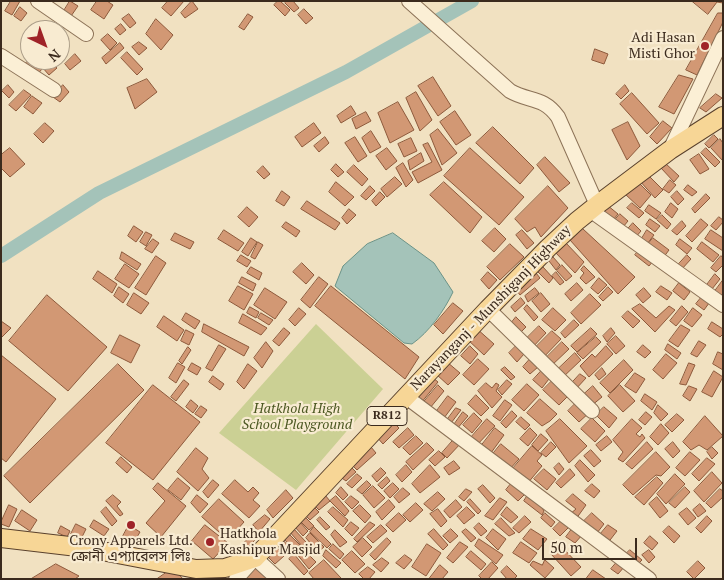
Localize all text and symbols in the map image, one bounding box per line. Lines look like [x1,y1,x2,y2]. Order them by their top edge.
north arrow [20,20,70,70]
place label: Adi Hasan Misti Ghor [629,30,695,62]
marker: Adi Hasan Misti Ghor [699,40,711,52]
text: N [44,45,65,66]
street label: Narayanganj - Munshiganj Highway [407,222,575,394]
park label: Hatkhola High School Playground [242,401,352,434]
road number: R812 [367,406,407,426]
marker: Crony Apparels Ltd. ক্রোনী এপ্যারেলস লিঃ [125,519,137,531]
place label: Hatkhola Kashipur Masjid [220,526,321,558]
scale bar [544,528,639,560]
place label: Crony Apparels Ltd. ক্রোনী এপ্যারেলস লিঃ [69,533,193,566]
marker: Hatkhola Kashipur Masjid [204,536,216,548]
text: 50 m [550,537,583,557]

